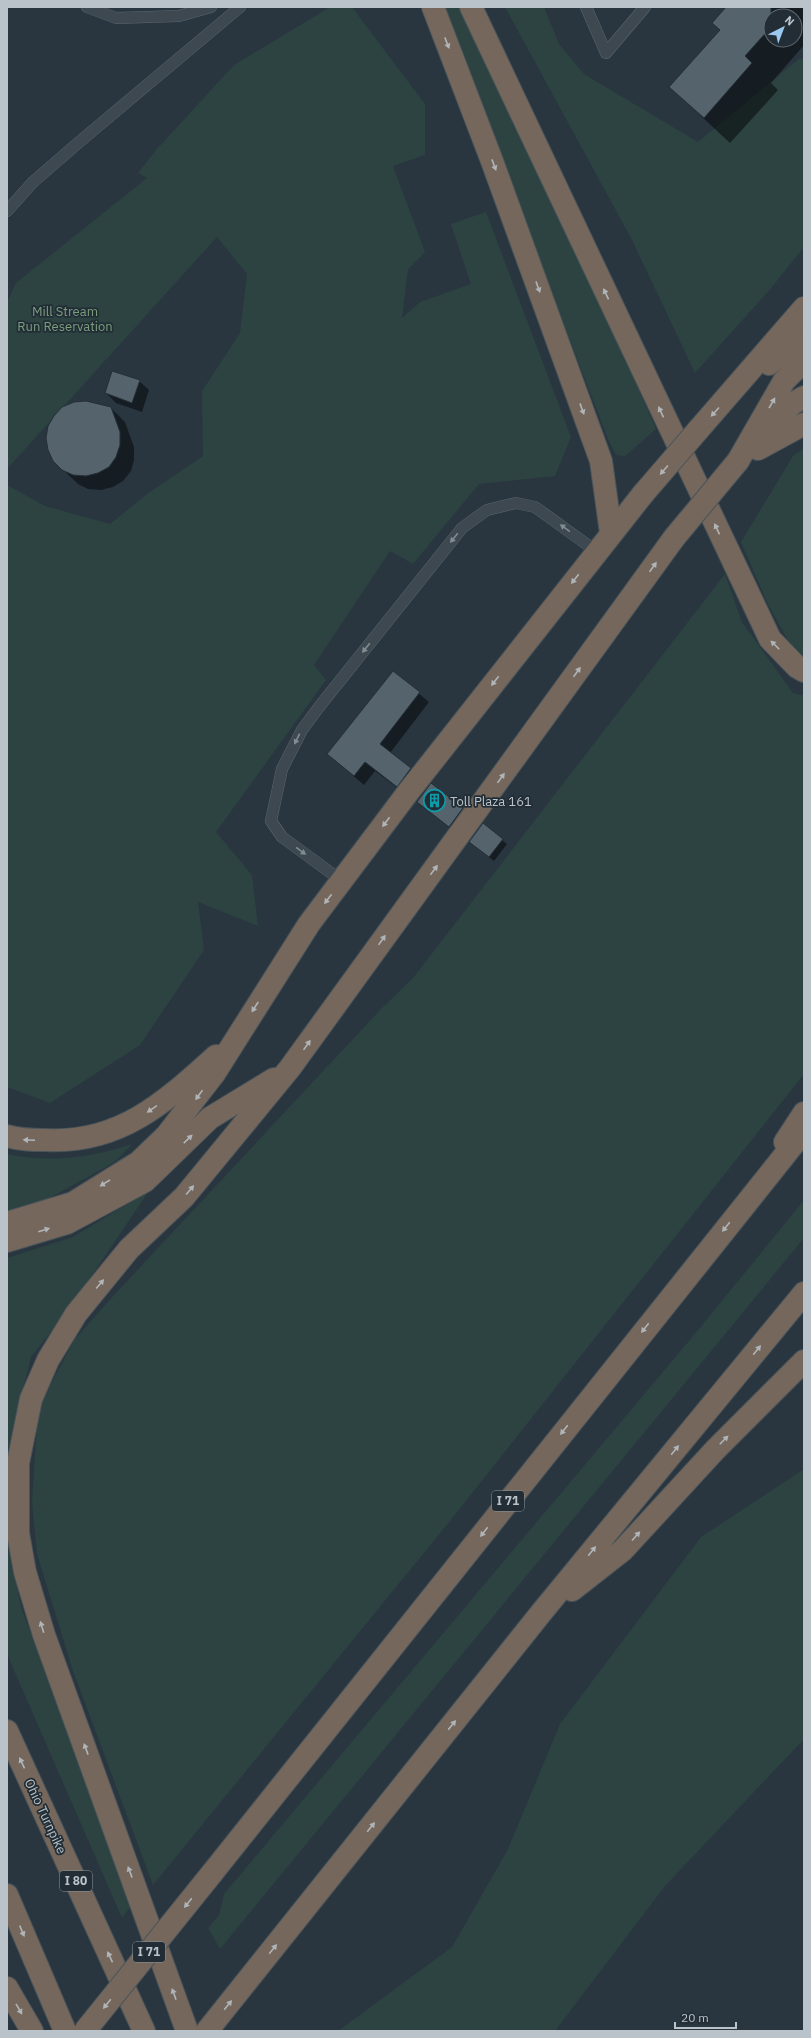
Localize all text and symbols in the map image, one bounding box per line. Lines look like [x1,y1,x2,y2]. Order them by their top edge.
north arrow [763,8,803,48]
text: N [782,13,797,28]
one-way arrow [444,38,450,49]
one-way arrow [491,159,497,171]
one-way arrow [535,281,541,293]
one-way arrow [603,288,609,300]
park label: Mill Stream Run Reservation [17,303,113,335]
one-way arrow [768,397,775,408]
one-way arrow [579,404,585,416]
one-way arrow [658,405,664,417]
one-way arrow [710,407,719,417]
one-way arrow [660,464,669,475]
one-way arrow [714,524,720,535]
one-way arrow [560,525,570,533]
one-way arrow [450,533,459,544]
one-way arrow [649,562,657,572]
one-way arrow [571,573,580,584]
one-way arrow [771,640,780,650]
one-way arrow [362,642,371,653]
one-way arrow [573,667,581,678]
one-way arrow [491,675,499,686]
one-way arrow [294,733,300,745]
one-way arrow [497,772,505,783]
building icon: Toll Plaza 161 [421,788,447,814]
place label: Toll Plaza 161 [450,793,532,810]
one-way arrow [382,816,390,827]
one-way arrow [296,847,306,855]
one-way arrow [429,864,438,875]
one-way arrow [324,894,332,905]
one-way arrow [378,934,386,945]
one-way arrow [252,1001,259,1013]
one-way arrow [303,1040,311,1051]
one-way arrow [195,1090,203,1100]
one-way arrow [147,1105,157,1113]
one-way arrow [183,1135,193,1144]
one-way arrow [23,1136,35,1143]
one-way arrow [100,1179,110,1187]
one-way arrow [185,1184,194,1195]
one-way arrow [722,1221,731,1232]
one-way arrow [39,1227,51,1233]
one-way arrow [96,1278,105,1289]
one-way arrow [641,1323,650,1334]
one-way arrow [753,1345,762,1355]
one-way arrow [560,1425,569,1436]
one-way arrow [719,1435,729,1445]
one-way arrow [671,1445,679,1456]
road number: I 71 [492,1491,524,1511]
one-way arrow [479,1526,488,1537]
one-way arrow [632,1531,641,1541]
one-way arrow [588,1545,597,1556]
one-way arrow [39,1621,45,1633]
one-way arrow [448,1720,457,1731]
one-way arrow [83,1743,89,1755]
one-way arrow [18,1756,24,1768]
street label: Ohio Turnpike [21,1776,70,1857]
one-way arrow [367,1821,376,1832]
one-way arrow [127,1865,133,1877]
road number: I 80 [60,1871,92,1891]
one-way arrow [184,1897,193,1908]
one-way arrow [20,1925,26,1937]
road number: I 71 [133,1942,165,1962]
one-way arrow [269,1943,278,1954]
one-way arrow [107,1951,113,1963]
one-way arrow [170,1988,176,2000]
one-way arrow [102,1998,111,2009]
one-way arrow [223,2000,232,2010]
one-way arrow [16,2004,23,2015]
scale bar [675,2004,736,2030]
text: 20 m [681,2010,709,2025]

